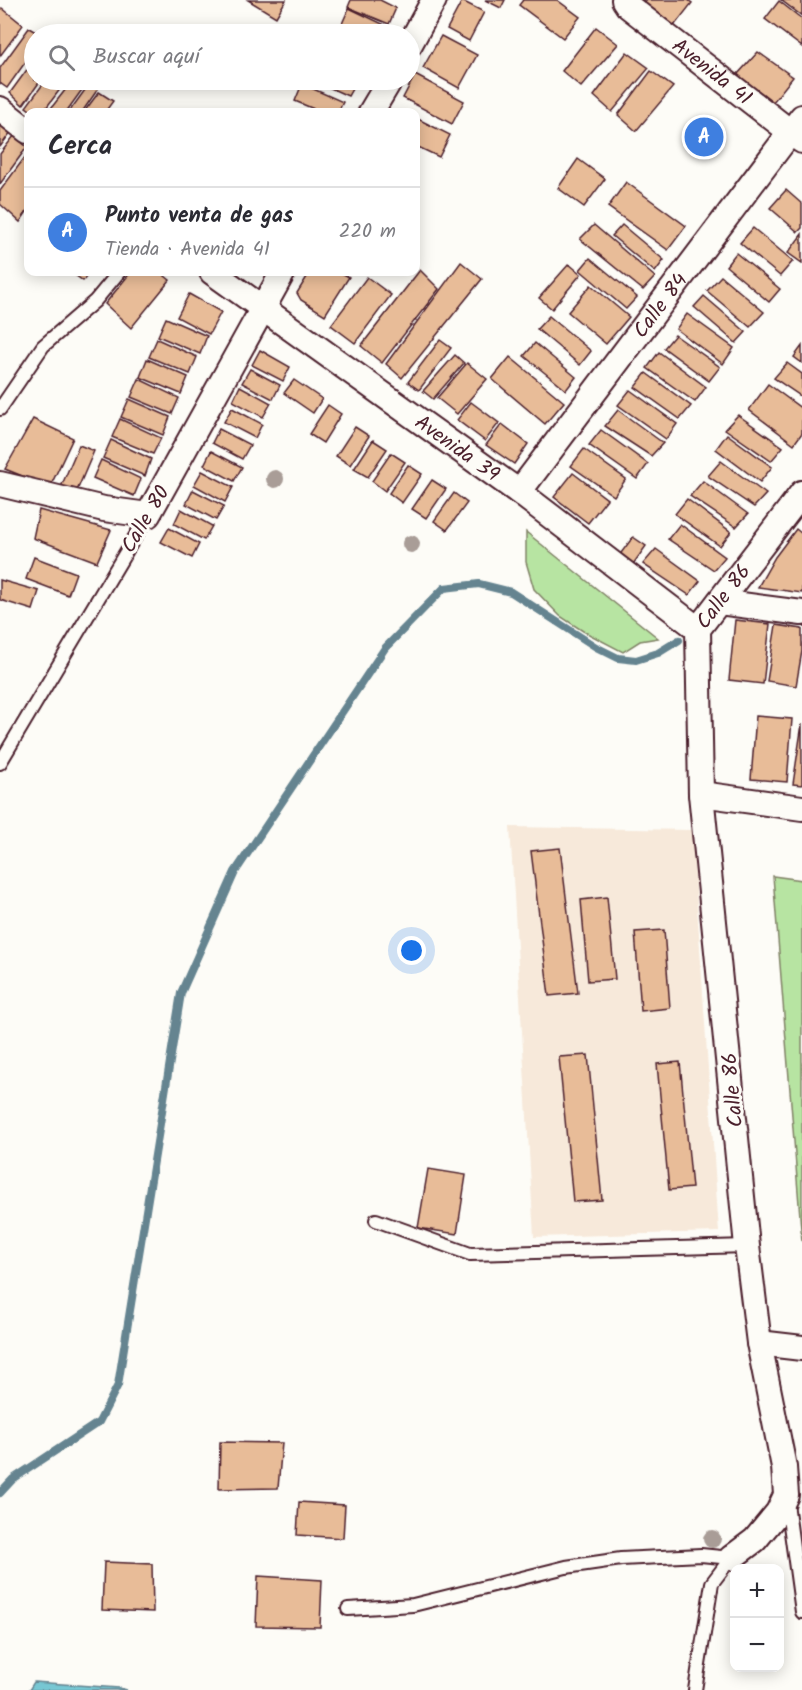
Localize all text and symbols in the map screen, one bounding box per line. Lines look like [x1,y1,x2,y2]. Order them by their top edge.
search box [24,24,420,90]
street label: Avenida 41 [664,31,759,115]
text: Buscar aquí [93,40,200,75]
icon: search [45,41,78,74]
pin: A [684,114,724,160]
text: Cerca [48,126,112,168]
text: Punto venta de gas [105,199,293,234]
text: A [61,216,74,248]
text: 220 m [339,216,396,248]
text: Tienda · Avenida 41 [105,234,270,266]
street label: Calle 84 [625,266,697,346]
street label: Avenida 39 [407,407,506,491]
street label: Calle 80 [113,480,179,560]
street label: Calle 86 [688,557,760,637]
your location [397,936,426,965]
street label: Calle 86 [714,1051,753,1129]
map controls [730,1564,784,1672]
button: + [730,1564,784,1618]
button: − [730,1618,784,1672]

